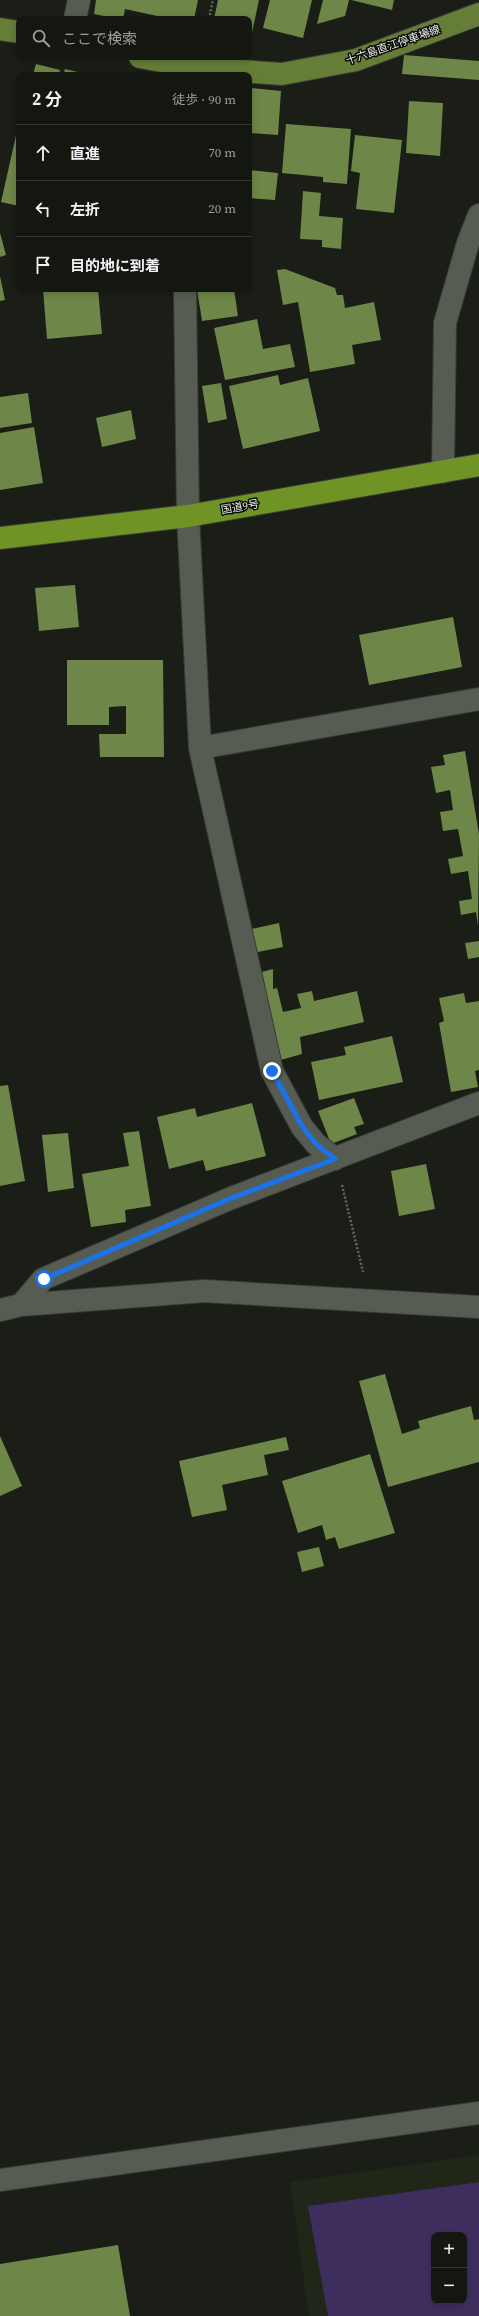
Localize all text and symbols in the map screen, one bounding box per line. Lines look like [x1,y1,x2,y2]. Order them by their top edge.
search box [16,16,252,60]
street label: 十六島直江停車場線 [344,22,442,68]
icon: search [30,27,52,49]
text: ここで検索 [62,28,137,49]
text: 2 分 [32,87,62,111]
text: 徒歩 · 90 m [172,91,236,108]
icon: ahead [32,142,54,164]
text: 直進 [70,143,100,164]
text: 70 m [208,144,236,161]
icon: left [32,198,54,220]
text: 左折 [70,199,100,220]
text: 20 m [208,200,236,217]
icon: arrive [32,254,54,276]
text: 目的地に到着 [70,255,160,276]
street label: 国道9号 [220,496,260,518]
route end [263,1062,281,1080]
route start [35,1270,53,1288]
map controls [431,2232,467,2304]
button: + [431,2232,467,2268]
button: − [431,2268,467,2304]

